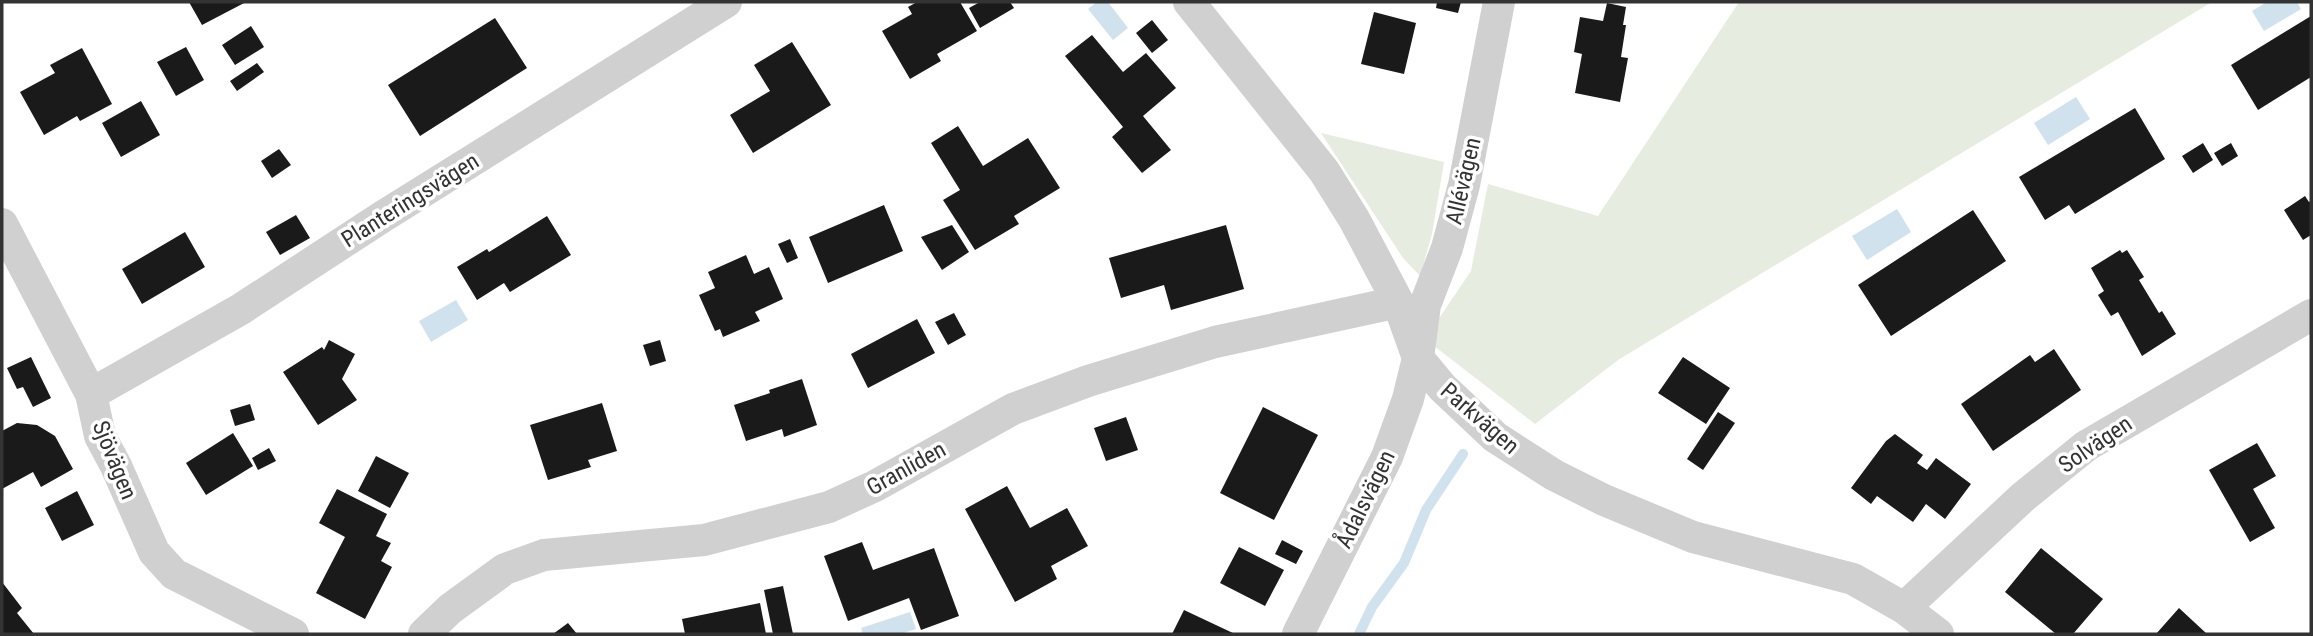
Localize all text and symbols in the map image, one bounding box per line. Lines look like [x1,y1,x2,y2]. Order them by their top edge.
street label: Allévägen [1440,135,1487,227]
street label: Planteringsvägen [337,147,484,253]
street label: Parkvägen [1435,377,1524,460]
street label: Solvägen [2053,410,2137,479]
street label: Sjövägen [87,417,142,503]
street label: Granliden [862,436,950,501]
street label: Ådalsvägen [1328,445,1401,553]

